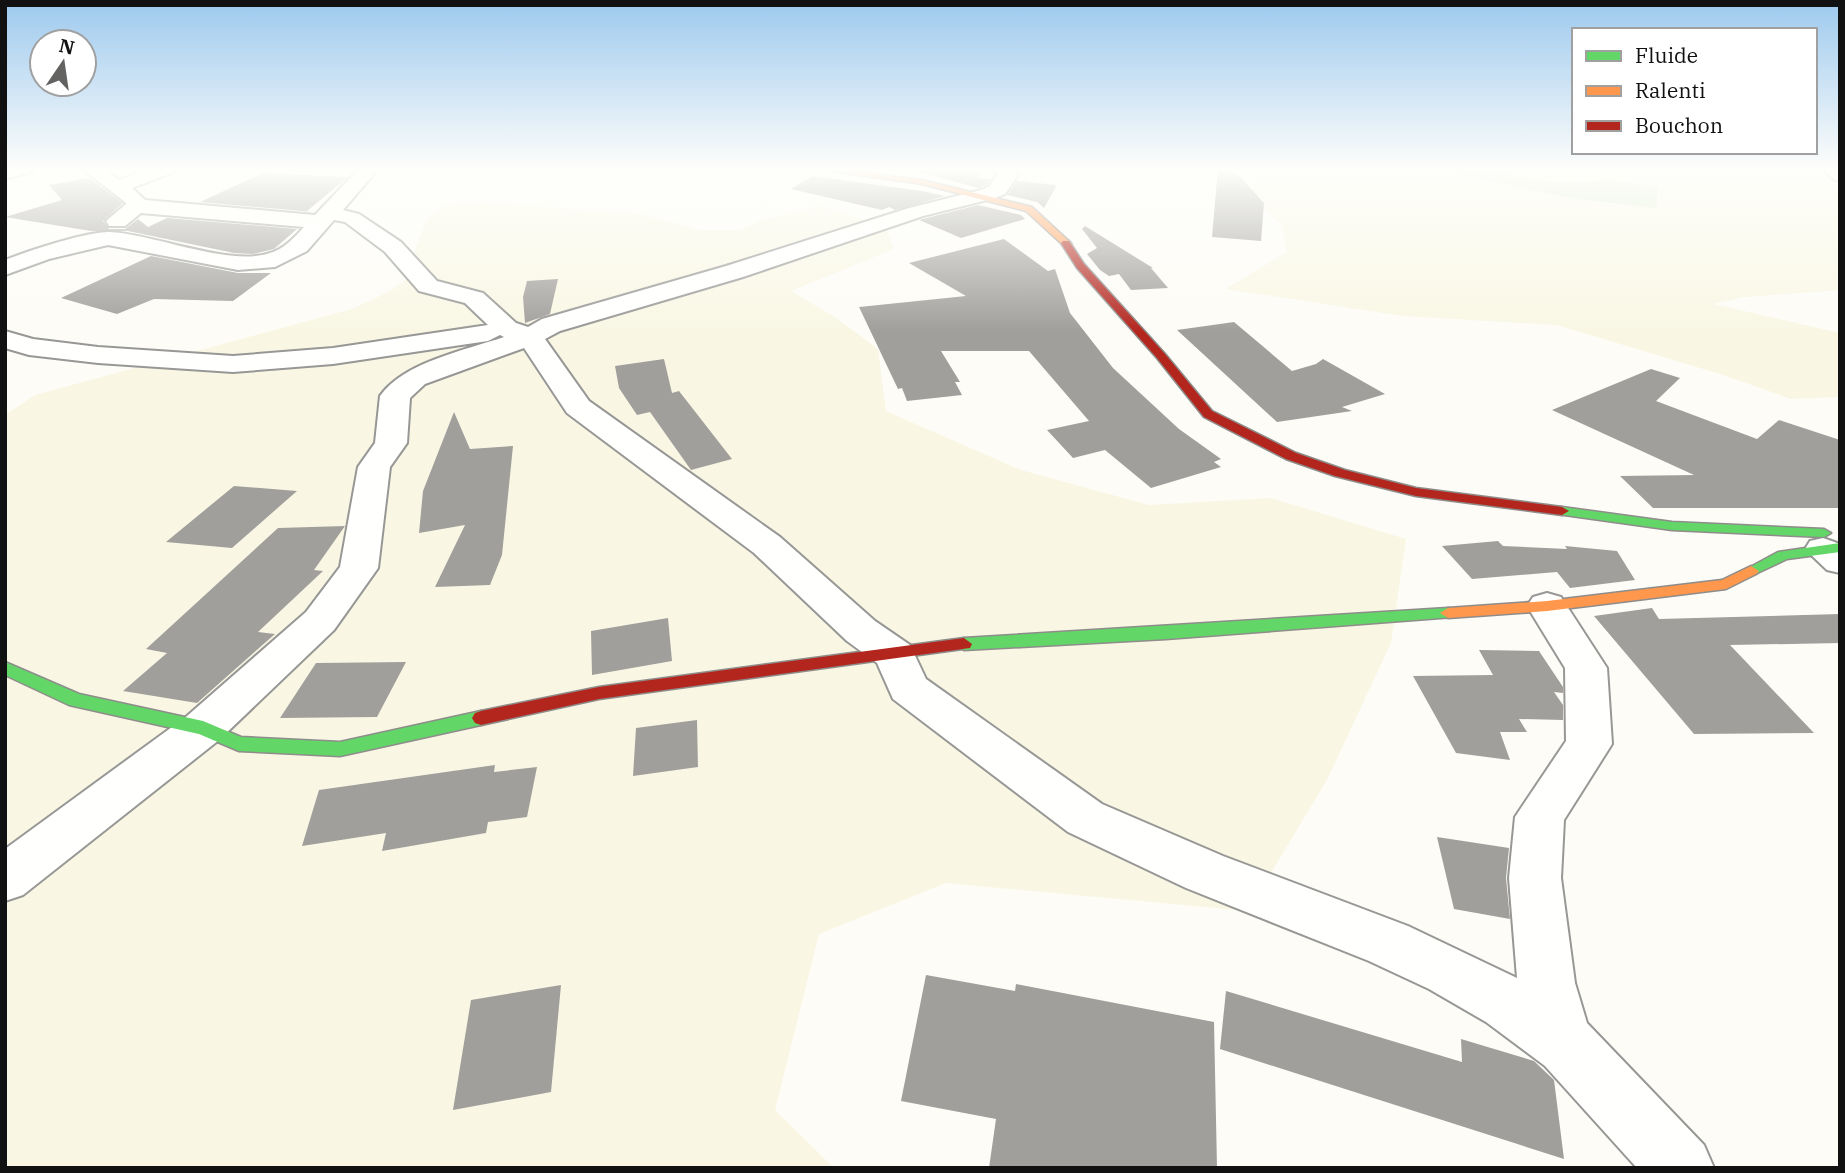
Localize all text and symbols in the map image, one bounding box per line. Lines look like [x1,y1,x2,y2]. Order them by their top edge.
north arrow [28,28,98,98]
legend [1572,28,1817,154]
text: N [57,33,77,60]
text: Fluide [1635,41,1698,69]
text: Ralenti [1635,76,1706,104]
text: Bouchon [1635,111,1723,139]

